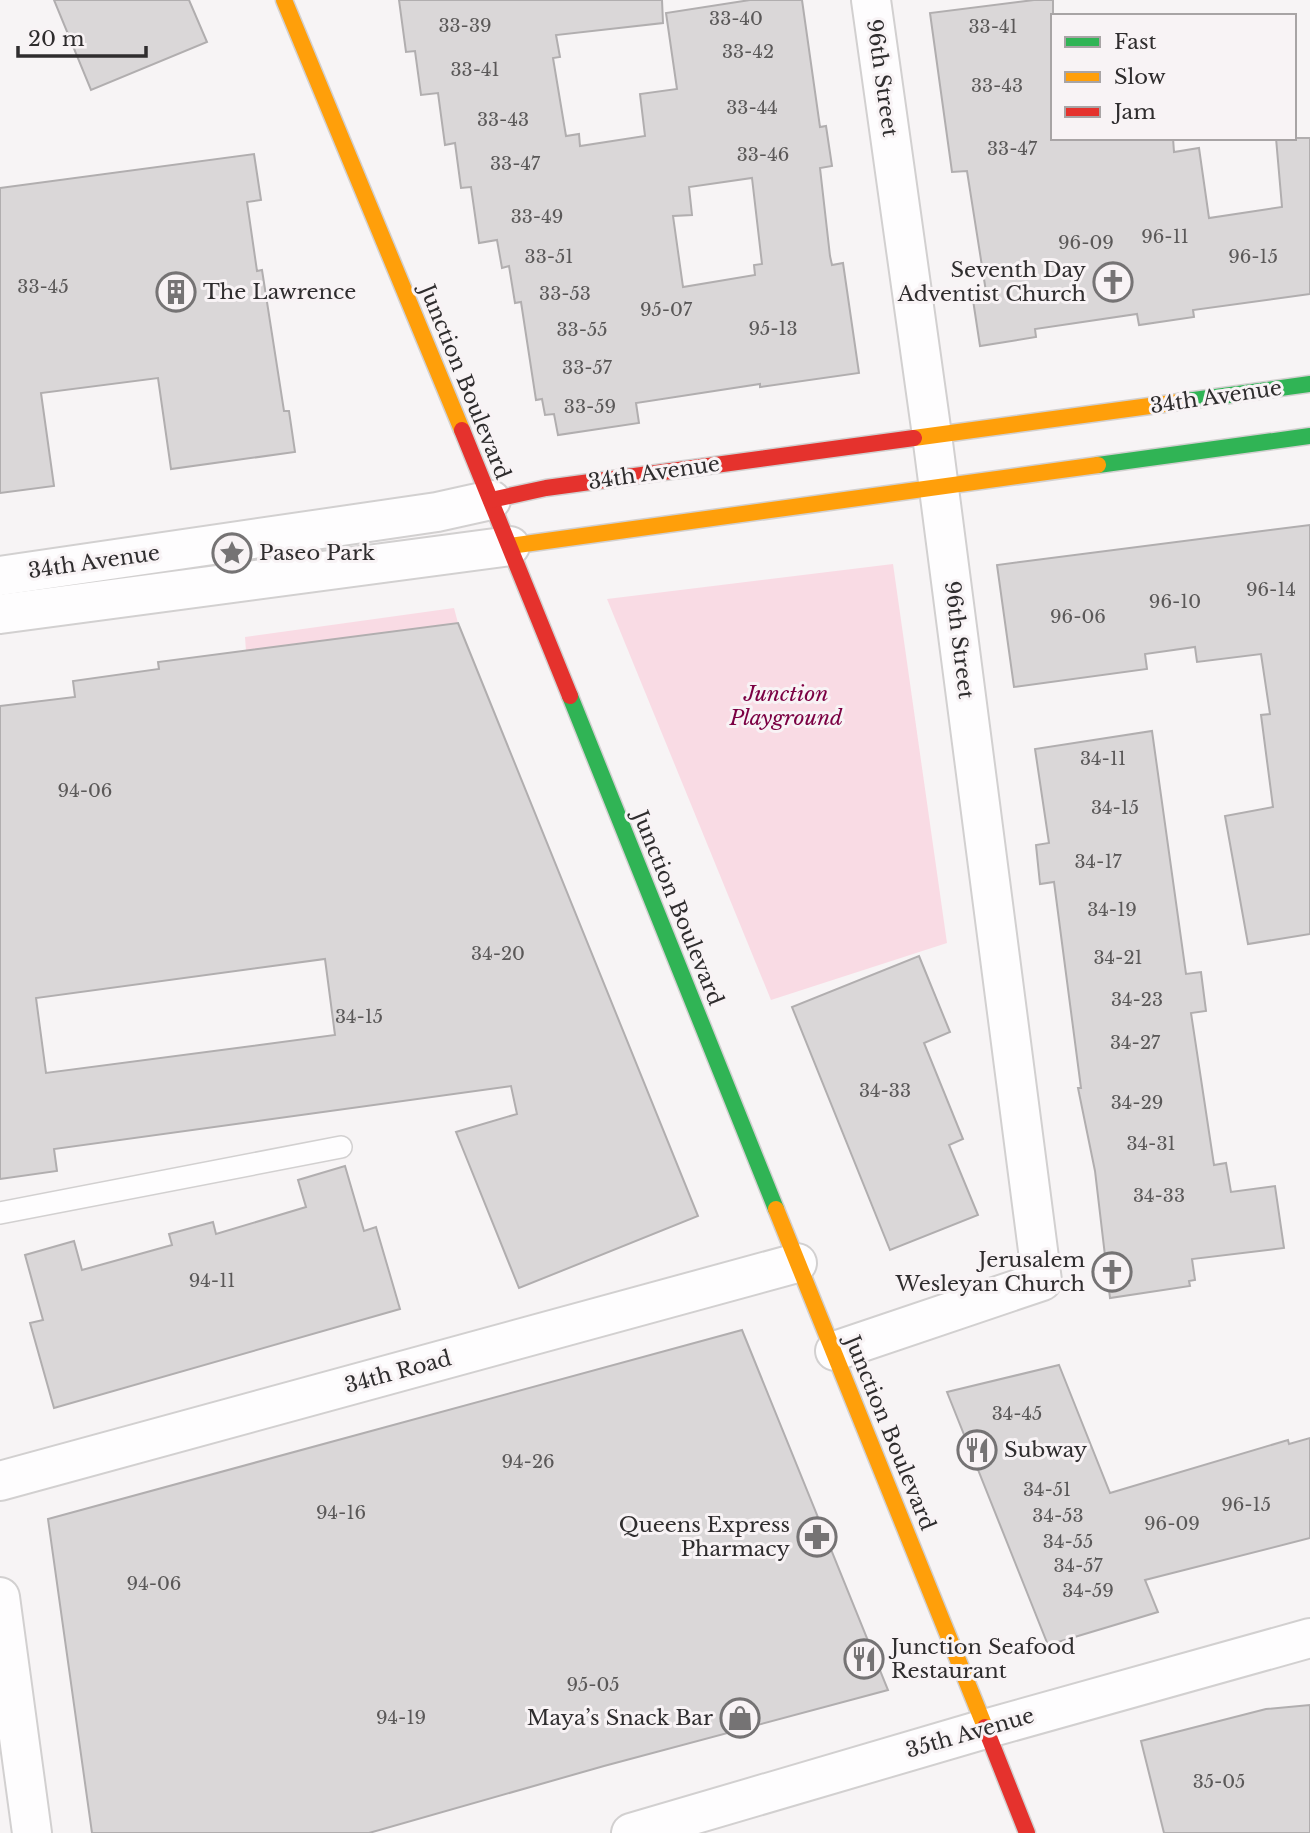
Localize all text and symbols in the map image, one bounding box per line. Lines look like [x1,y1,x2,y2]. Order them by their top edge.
house number: 33-40 [709,8,763,30]
scale bar [18,14,145,58]
legend [1051,14,1296,140]
house number: 33-39 [438,15,492,37]
house number: 33-41 [968,16,1018,38]
street label: 96th Street [861,17,903,139]
text: 20 m [28,26,85,52]
text: Fast [1114,29,1156,55]
house number: 33-42 [722,41,774,63]
house number: 33-41 [450,59,500,81]
text: Slow [1114,64,1166,90]
house number: 33-43 [971,75,1023,97]
house number: 33-44 [726,97,778,119]
text: Jam [1111,99,1156,125]
house number: 33-43 [477,109,529,131]
house number: 33-47 [987,138,1038,160]
house number: 33-46 [737,144,789,166]
house number: 33-47 [490,153,541,175]
house number: 33-49 [511,206,563,228]
house number: 96-11 [1141,226,1189,248]
house number: 96-09 [1058,232,1114,254]
house number: 33-51 [525,246,573,268]
house number: 96-15 [1228,246,1278,268]
place label: Seventh Day Adventist Church [897,257,1087,307]
church icon: Seventh Day Adventist Church [1092,261,1134,303]
building icon: The Lawrence [155,271,197,313]
house number: 33-45 [17,276,69,298]
street label: Junction Boulevard [413,278,516,483]
place label: The Lawrence [203,279,356,305]
house number: 33-53 [539,283,591,305]
house number: 95-07 [640,299,693,321]
house number: 95-13 [748,318,798,340]
house number: 33-55 [557,319,607,341]
house number: 33-57 [562,357,613,379]
street label: 34th Avenue [1148,375,1284,419]
house number: 33-59 [564,396,616,418]
street label: 34th Avenue [586,451,722,495]
place icon: Paseo Park [211,532,253,574]
street label: 34th Avenue [26,540,162,584]
place label: Paseo Park [259,540,375,566]
house number: 96-14 [1246,579,1296,601]
street label: 96th Street [939,580,979,700]
house number: 96-10 [1149,591,1201,613]
house number: 96-06 [1050,606,1106,628]
park label: Junction Playground [728,681,843,731]
house number: 34-11 [1080,748,1126,770]
house number: 94-06 [58,780,112,802]
house number: 34-15 [1091,797,1139,819]
street label: Junction Boulevard [626,804,729,1009]
house number: 34-17 [1074,851,1122,873]
house number: 34-19 [1087,899,1137,921]
house number: 34-20 [471,943,525,965]
house number: 34-21 [1093,947,1143,969]
house number: 34-23 [1111,989,1163,1011]
house number: 34-15 [335,1006,383,1028]
house number: 34-27 [1110,1032,1161,1054]
house number: 34-33 [859,1080,911,1102]
house number: 34-29 [1111,1092,1163,1114]
house number: 34-31 [1126,1133,1176,1155]
house number: 34-33 [1133,1185,1185,1207]
place label: Jerusalem Wesleyan Church [895,1247,1085,1297]
church icon: Jerusalem Wesleyan Church [1091,1251,1133,1293]
house number: 94-11 [189,1270,235,1292]
street label: Junction Boulevard [838,1329,941,1534]
street label: 34th Road [342,1345,454,1399]
house number: 34-45 [992,1403,1042,1425]
restaurant icon: Subway [956,1429,998,1471]
place label: Subway [1004,1437,1088,1463]
house number: 94-26 [501,1451,555,1473]
house number: 34-51 [1023,1479,1071,1501]
house number: 96-15 [1221,1494,1271,1516]
house number: 94-16 [316,1502,366,1524]
house number: 34-53 [1032,1505,1084,1527]
place label: Queens Express Pharmacy [619,1512,791,1562]
house number: 96-09 [1144,1513,1200,1535]
pharmacy icon: Queens Express Pharmacy [796,1516,838,1558]
house number: 34-55 [1043,1531,1093,1553]
house number: 34-57 [1053,1555,1104,1577]
house number: 94-06 [127,1573,181,1595]
house number: 34-59 [1062,1580,1114,1602]
place label: Junction Seafood Restaurant [888,1634,1075,1684]
restaurant icon: Junction Seafood Restaurant [843,1638,885,1680]
house number: 95-05 [566,1674,620,1696]
shop icon: Maya’s Snack Bar [719,1697,761,1739]
street label: 35th Avenue [903,1702,1037,1764]
place label: Maya’s Snack Bar [527,1705,713,1731]
house number: 94-19 [376,1707,426,1729]
house number: 35-05 [1193,1771,1245,1793]

